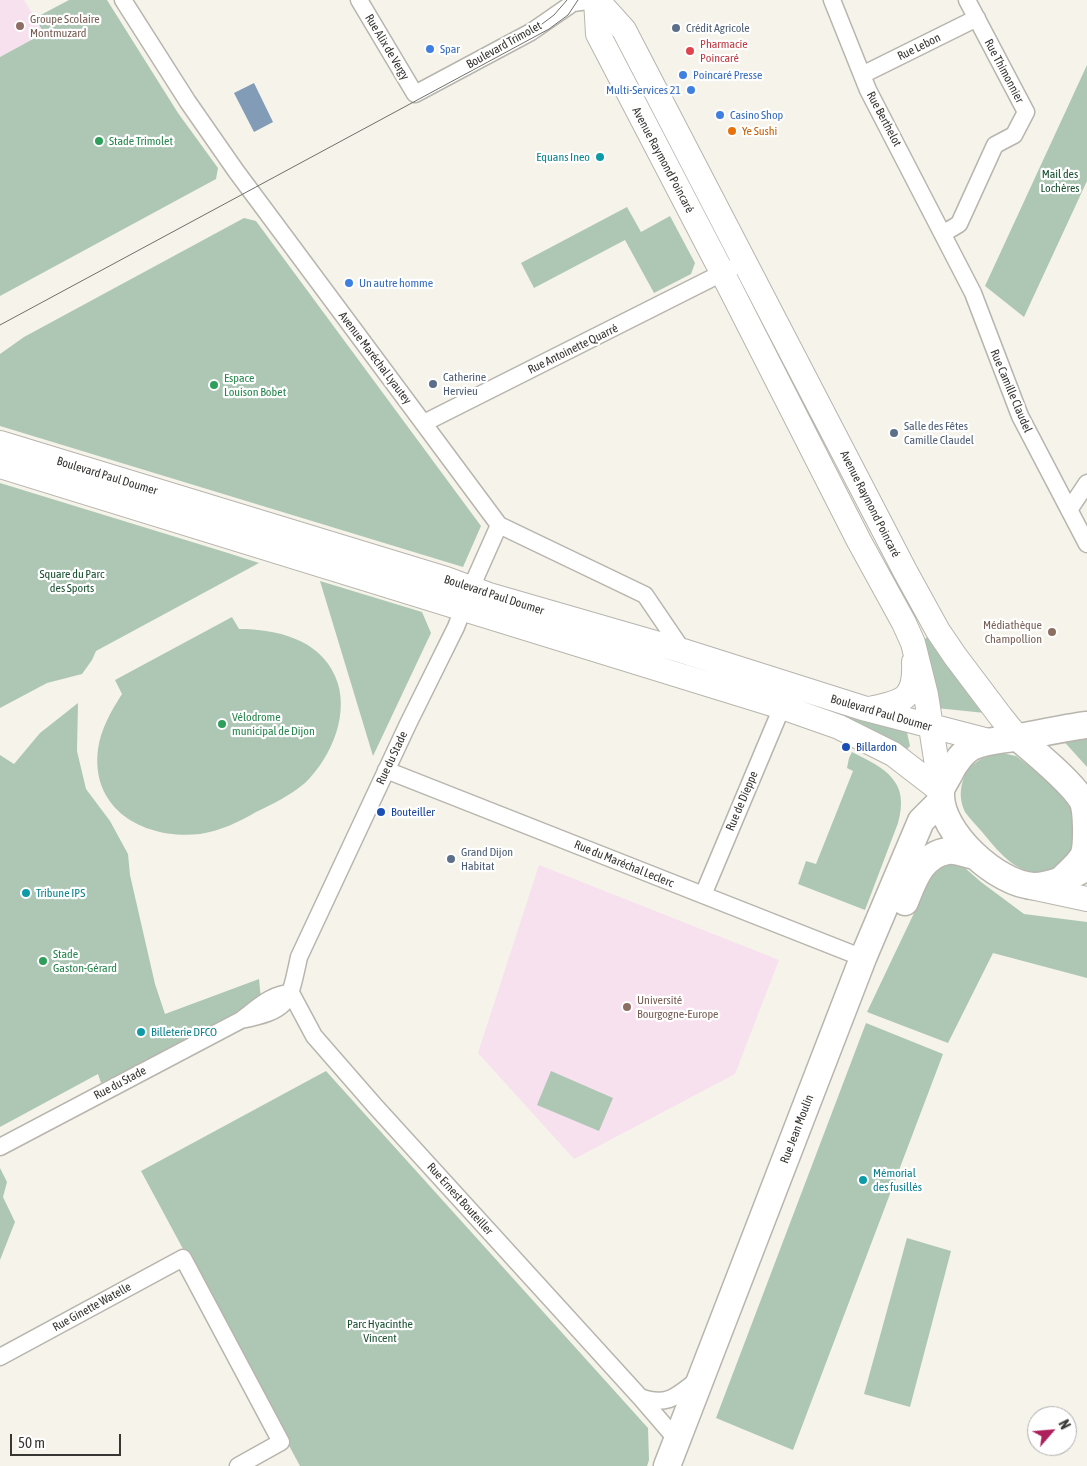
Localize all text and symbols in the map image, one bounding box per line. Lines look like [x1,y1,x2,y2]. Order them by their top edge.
street label: Rue Alix de Vergy [362,11,412,83]
place label: Groupe Scolaire Montmuzard [30,12,100,40]
street label: Boulevard Trimolet [464,18,544,72]
marker: Groupe Scolaire Montmuzard [14,20,26,32]
place label: Crédit Agricole [686,21,750,35]
marker: Crédit Agricole [670,22,682,34]
street label: Rue Lebon [895,30,943,64]
place label: Pharmacie Poincaré [700,37,748,65]
street label: Rue Thimonnier [981,37,1027,105]
place label: Spar [440,42,460,56]
marker: Spar [424,43,436,55]
marker: Pharmacie Poincaré [684,45,696,57]
place label: Poincaré Presse [693,68,762,82]
marker: Poincaré Presse [677,69,689,81]
place label: Multi-Services 21 [606,83,681,97]
marker: Multi-Services 21 [685,84,697,96]
street label: Rue Berthelot [863,89,905,149]
street label: Avenue Raymond Poincaré [629,105,697,215]
place label: Casino Shop [730,108,783,122]
marker: Casino Shop [714,109,726,121]
place label: Ye Sushi [742,124,777,138]
marker: Ye Sushi [726,125,738,137]
place label: Stade Trimolet [109,134,173,148]
marker: Stade Trimolet [93,135,105,147]
place label: Equans Ineo [536,150,590,164]
marker: Equans Ineo [594,151,606,163]
park label: Mail des Lochères [1040,167,1080,195]
place label: Un autre homme [359,276,433,290]
marker: Un autre homme [343,277,355,289]
street label: Avenue Maréchal Lyautey [335,309,415,407]
street label: Rue Antoinette Quarré [526,321,620,377]
street label: Rue Camille Claudel [987,347,1035,435]
place label: Catherine Hervieu [443,370,486,398]
place label: Espace Louison Bobet [224,371,286,399]
marker: Catherine Hervieu [427,378,439,390]
marker: Espace Louison Bobet [208,379,220,391]
place label: Salle des Fêtes Camille Claudel [904,419,974,447]
marker: Salle des Fêtes Camille Claudel [888,427,900,439]
street label: Avenue Raymond Poincaré [837,448,903,560]
street label: Boulevard Paul Doumer [55,454,159,498]
park label: Square du Parc des Sports [39,567,105,595]
street label: Boulevard Paul Doumer [442,572,546,618]
place label: Médiathèque Champollion [983,618,1042,646]
marker: Médiathèque Champollion [1046,626,1058,638]
street label: Boulevard Paul Doumer [829,692,933,734]
place label: Vélodrome municipal de Dijon [232,710,315,738]
marker: Vélodrome municipal de Dijon [216,718,228,730]
street label: Rue du Stade [373,729,411,787]
place label: Billardon [856,740,897,754]
marker: Billardon [840,741,852,753]
street label: Rue de Dieppe [723,769,761,833]
place label: Bouteiller [391,805,435,819]
marker: Bouteiller [375,806,387,818]
street label: Rue du Maréchal Leclerc [572,837,676,891]
place label: Grand Dijon Habitat [461,845,513,873]
marker: Grand Dijon Habitat [445,853,457,865]
place label: Tribune IPS [36,886,85,900]
marker: Tribune IPS [20,887,32,899]
place label: Stade Gaston-Gérard [53,947,117,975]
marker: Stade Gaston-Gérard [37,955,49,967]
place label: Université Bourgogne-Europe [637,993,719,1021]
marker: Université Bourgogne-Europe [621,1001,633,1013]
place label: Billeterie DFCO [151,1025,217,1039]
marker: Billeterie DFCO [135,1026,147,1038]
street label: Rue du Stade [91,1063,149,1103]
street label: Rue Jean Moulin [777,1093,817,1165]
street label: Rue Ernest Bouteiller [424,1160,496,1238]
place label: Mémorial des fusillés [873,1166,922,1194]
marker: Mémorial des fusillés [857,1174,869,1186]
street label: Rue Ginette Watelle [50,1279,134,1335]
park label: Parc Hyacinthe Vincent [347,1317,413,1345]
north arrow [1027,1406,1077,1456]
text: N [1055,1417,1073,1432]
scale bar [12,1424,124,1456]
text: 50 m [18,1434,45,1451]

